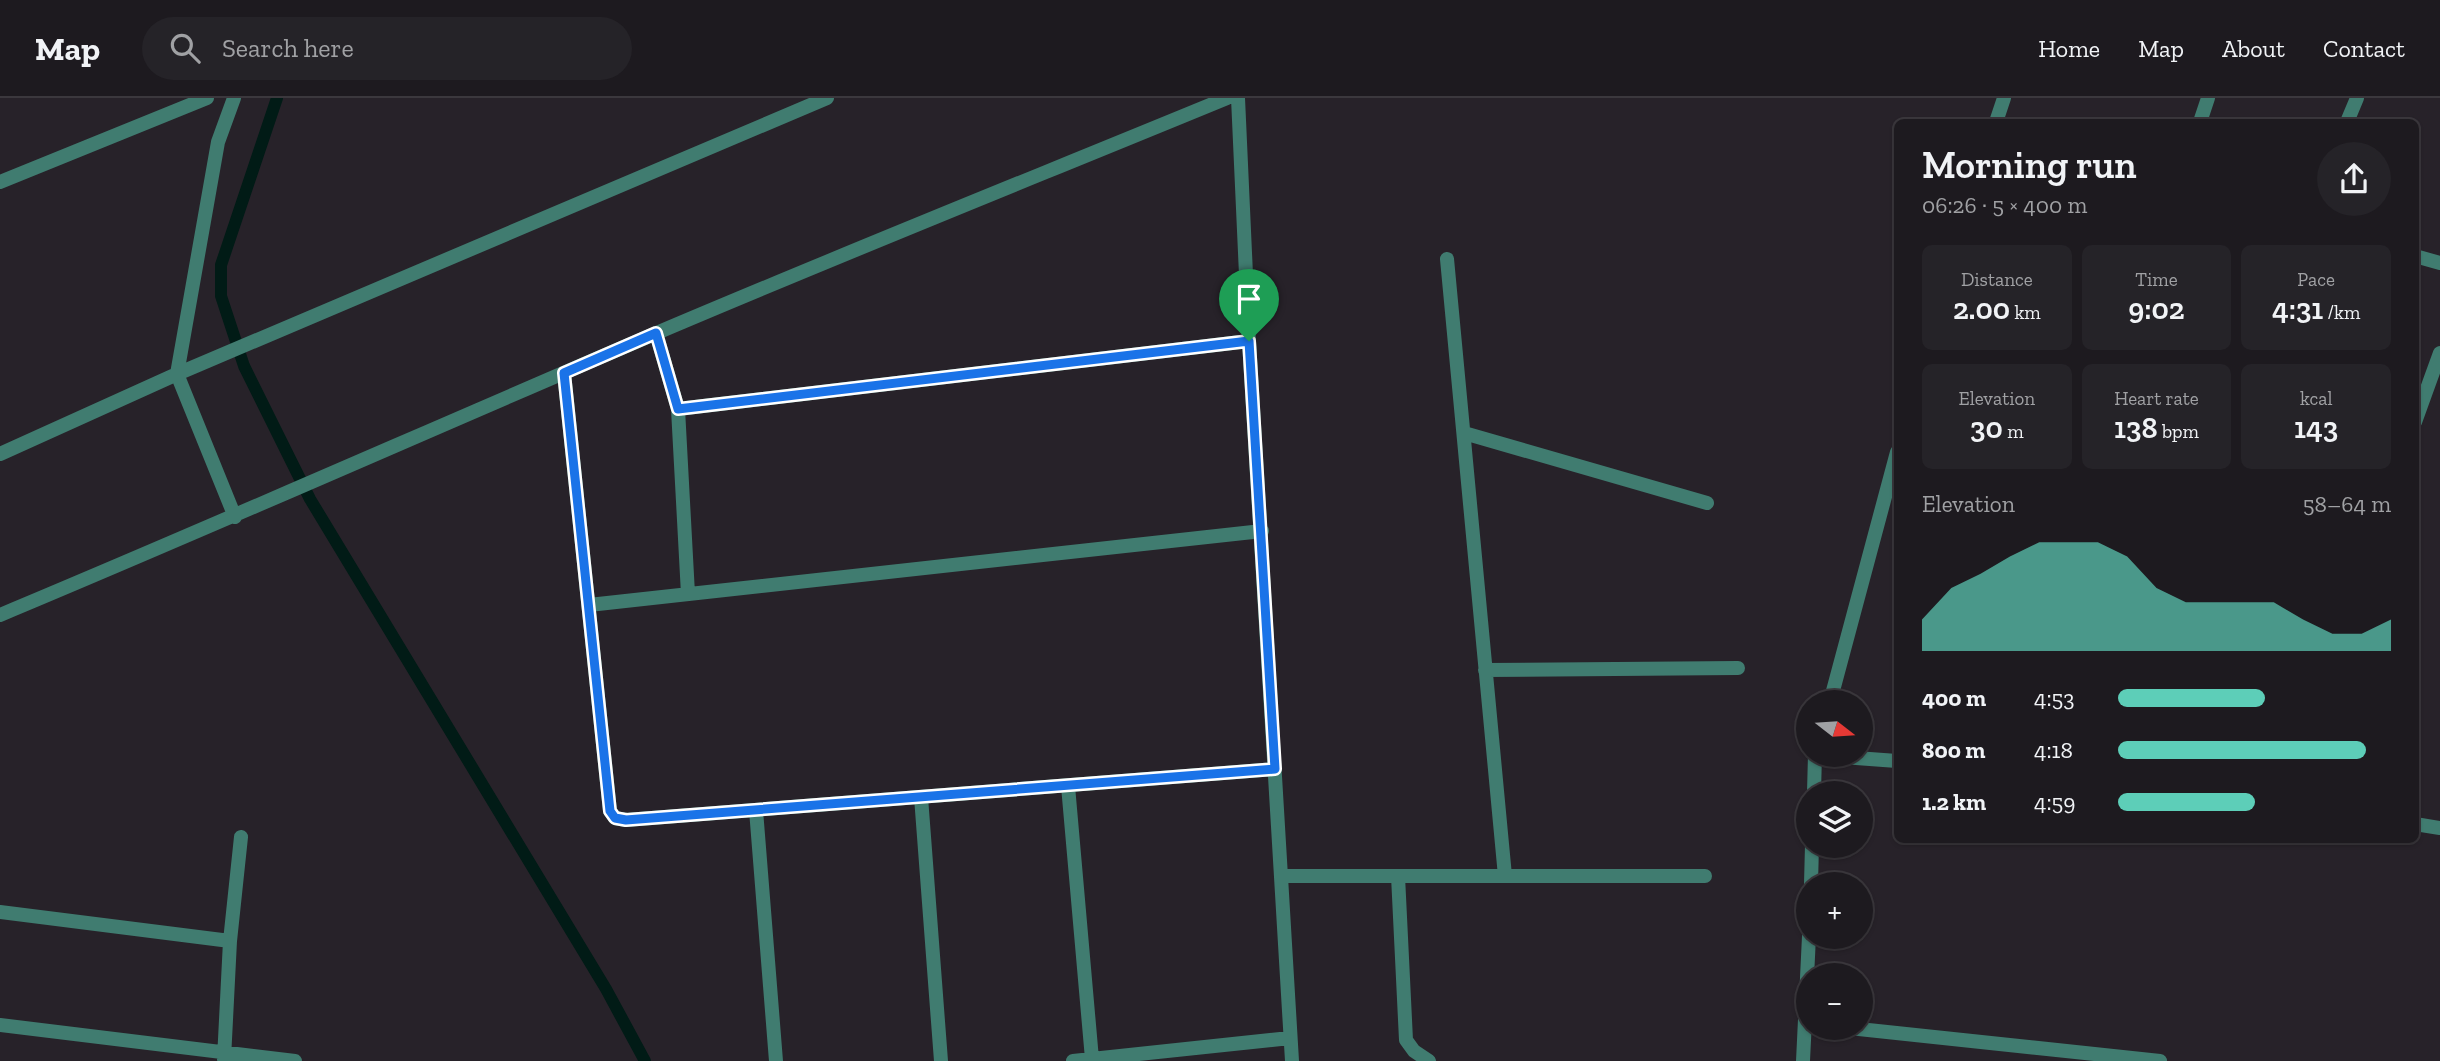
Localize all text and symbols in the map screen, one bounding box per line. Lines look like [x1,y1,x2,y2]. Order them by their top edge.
search box [142,17,632,80]
text: Map [35,29,100,68]
icon: search [166,29,204,67]
text: Search here [222,32,354,64]
text: Home [2038,34,2100,63]
text: Map [2138,34,2184,63]
text: About [2222,34,2285,63]
text: Contact [2323,34,2405,63]
text: Morning run [1922,142,2137,188]
button: share [2317,142,2391,216]
text: 06:26 · 5 × 400 m [1922,191,2087,219]
text: Distance [1961,268,2033,291]
text: Time [2135,268,2178,291]
text: Pace [2297,268,2335,291]
pin [1219,269,1279,341]
icon: arrive [1230,280,1268,318]
text: 2.00 [1953,291,2010,327]
text: 9:02 [2128,291,2185,327]
text: 4:31 [2272,291,2323,327]
text: km [2010,301,2041,324]
text: /km [2323,301,2360,324]
text: Elevation [1958,387,2035,410]
text: Heart rate [2114,387,2199,410]
text: kcal [2300,387,2332,410]
text: 30 [1970,410,2003,446]
text: 138 [2114,410,2158,446]
text: 143 [2294,410,2338,446]
text: m [2003,420,2024,443]
text: bpm [2158,420,2199,443]
text: Elevation [1922,490,2015,518]
text: 58–64 m [2303,490,2391,518]
text: 400 m [1922,684,1986,712]
text: 4:53 [2034,684,2075,712]
north arrow [1796,690,1872,766]
map controls [1796,690,1873,1040]
text: 800 m [1922,736,1985,764]
text: 4:18 [2034,736,2073,764]
button: layers [1796,781,1873,858]
text: 1.2 km [1922,788,1986,816]
text: 4:59 [2034,788,2076,816]
button: + [1796,872,1873,949]
button: − [1796,963,1873,1040]

